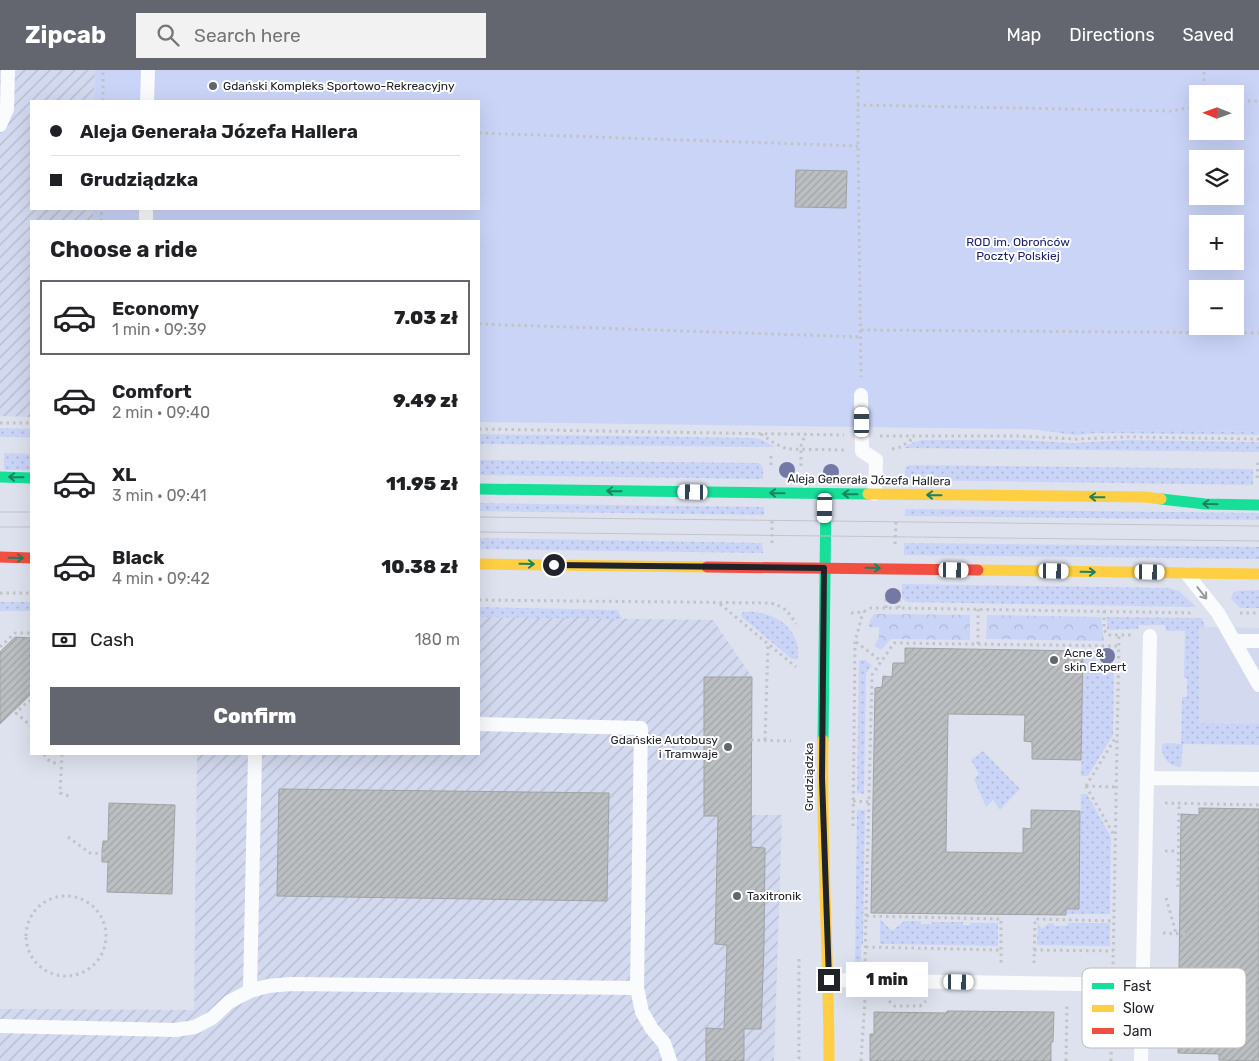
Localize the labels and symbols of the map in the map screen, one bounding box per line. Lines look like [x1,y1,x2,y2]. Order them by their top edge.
place label: Gdański Kompleks Sportowo-Rekreacyjny [223,79,455,93]
marker: Gdański Kompleks Sportowo-Rekreacyjny [207,80,219,92]
north arrow [1189,85,1244,140]
park label: ROD im. Obrońców Poczty Polskiej [966,235,1070,263]
car [854,407,869,437]
street label: Aleja Generała Józefa Hallera [787,472,951,488]
one-way arrow [8,473,24,482]
car [677,484,708,500]
one-way arrow [607,486,623,496]
one-way arrow [769,488,786,498]
one-way arrow [843,489,859,499]
one-way arrow [926,490,942,500]
one-way arrow [1089,492,1105,501]
car [817,493,832,523]
one-way arrow [1203,499,1219,508]
one-way arrow [7,553,23,563]
route start [543,554,565,576]
one-way arrow [519,559,535,569]
car [938,562,969,578]
one-way arrow [864,563,881,573]
car [1038,563,1069,579]
car [1134,564,1165,580]
one-way arrow [1080,567,1096,576]
one-way arrow [1197,586,1207,600]
place label: Acne & skin Expert [1064,646,1127,674]
marker: Acne & skin Expert [1048,654,1060,666]
place label: Gdańskie Autobusy i Tramwaje [611,733,718,761]
marker: Gdańskie Autobusy i Tramwaje [722,741,734,753]
street label: Grudziądzka [802,743,816,811]
place label: Taxitronik [747,889,802,903]
marker: Taxitronik [731,890,743,902]
callout: 1 min [846,962,929,998]
legend [1082,968,1246,1048]
route end [818,969,840,991]
car [943,974,974,990]
text: Fast [1123,978,1152,995]
text: Slow [1123,1000,1154,1017]
text: Jam [1123,1023,1152,1040]

